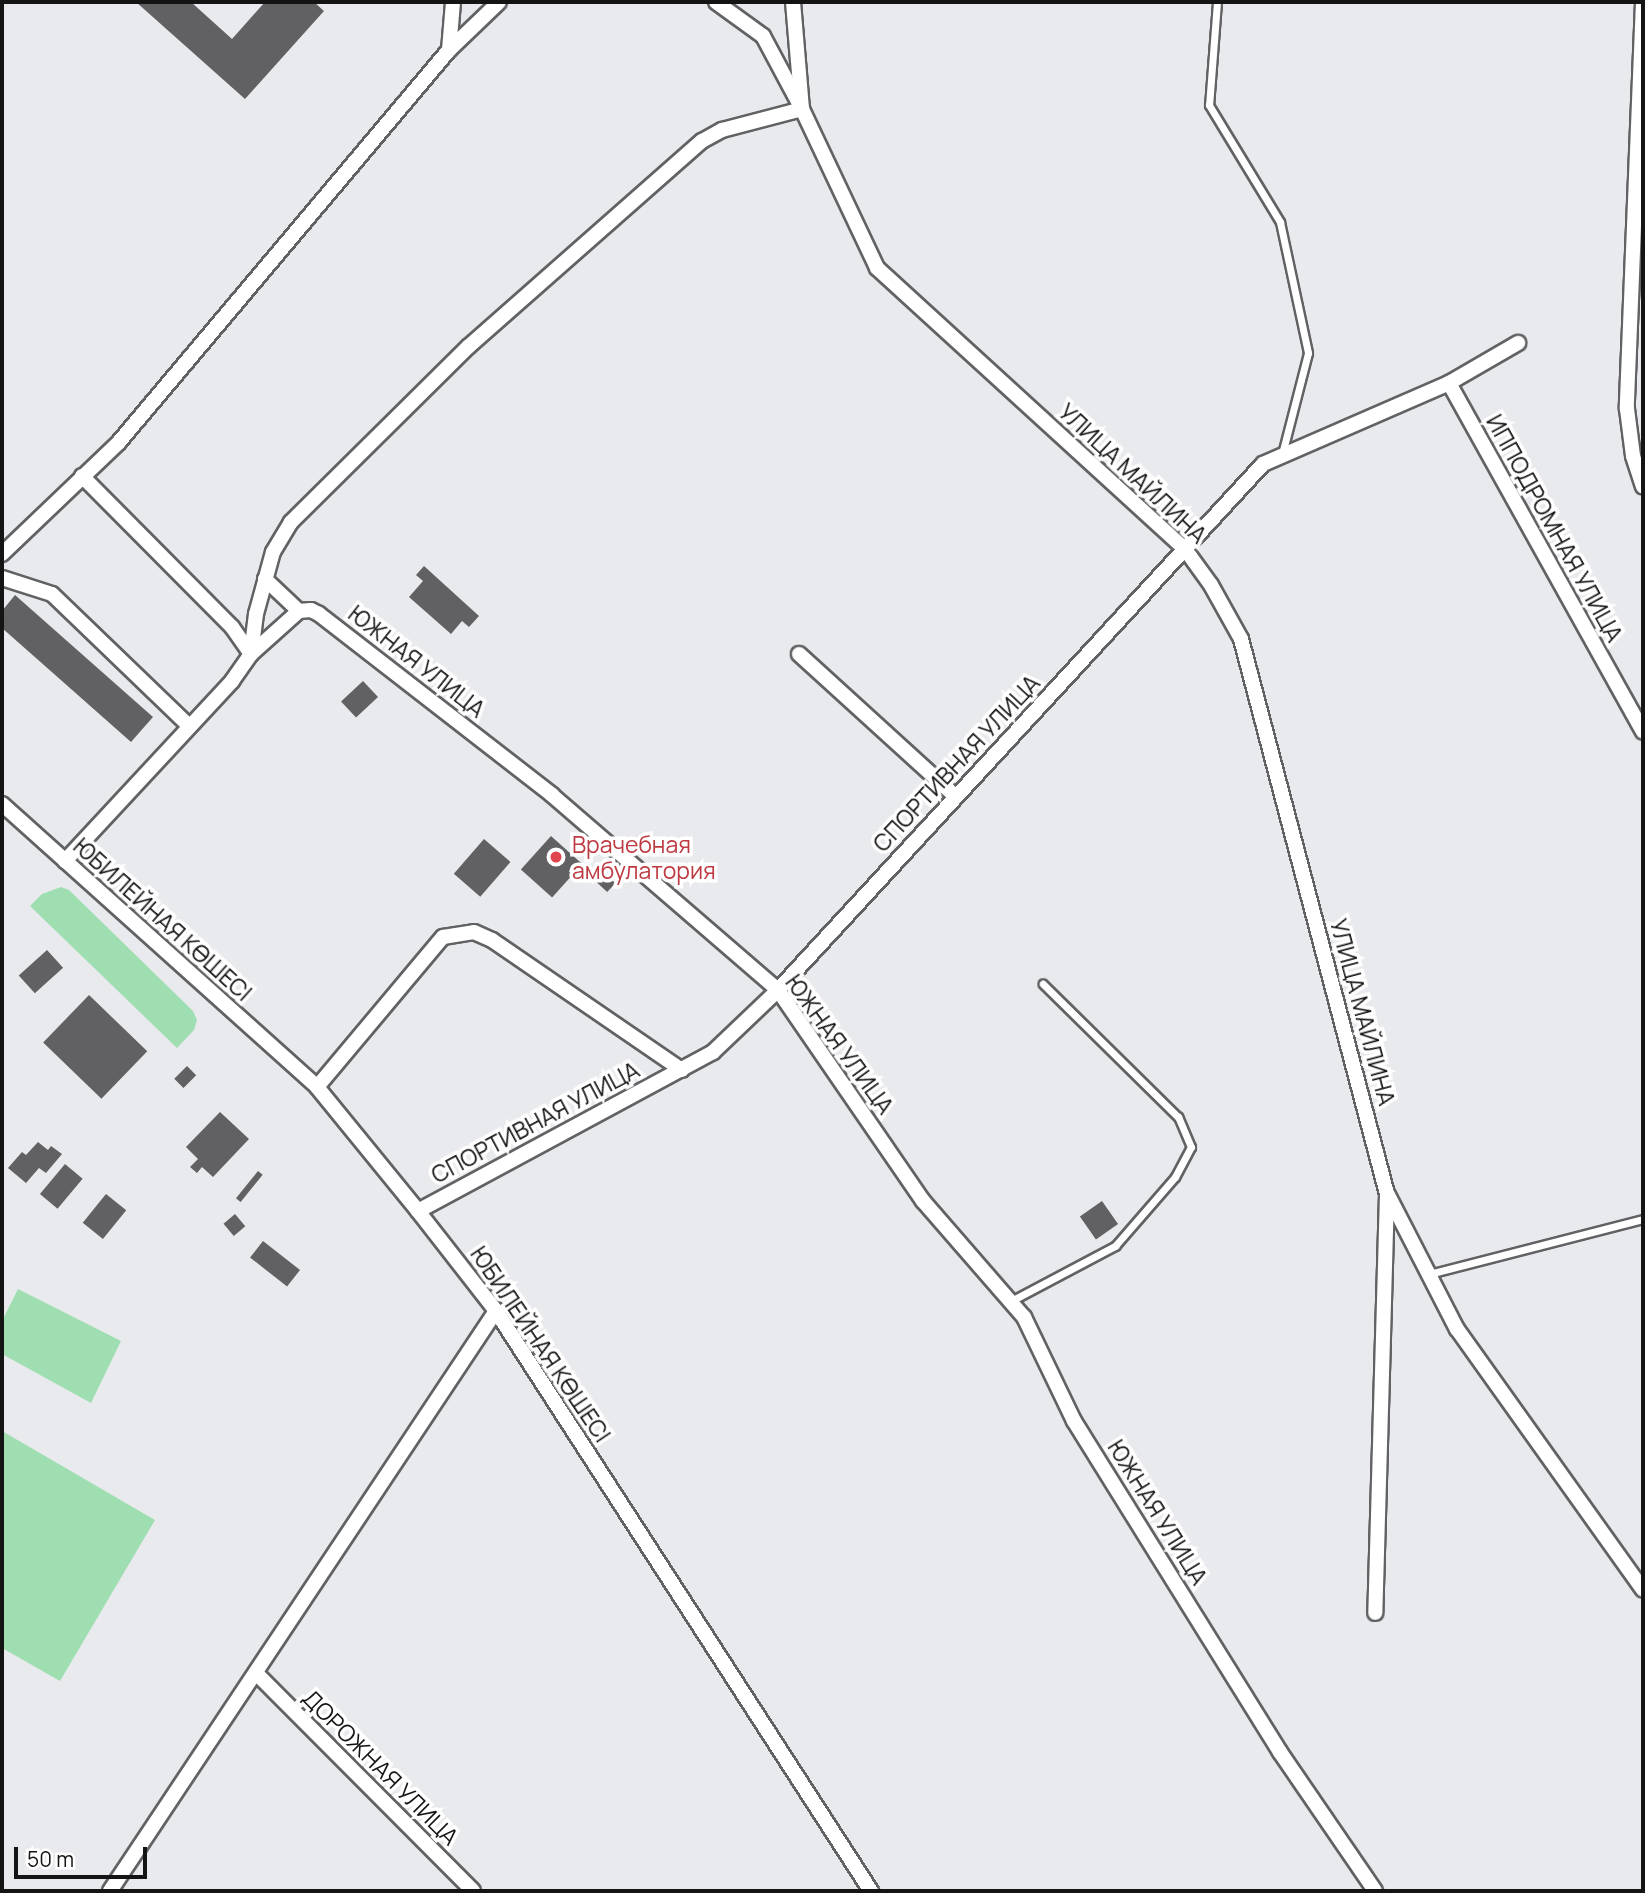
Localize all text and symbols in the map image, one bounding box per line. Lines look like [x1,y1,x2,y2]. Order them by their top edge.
street label: УЛИЦА МАЙЛИНА [1053,397,1213,549]
street label: ИППОДРОМНАЯ УЛИЦА [1481,410,1629,646]
street label: ЮЖНАЯ УЛИЦА [343,599,491,723]
street label: СПОРТИВНАЯ УЛИЦА [867,669,1045,857]
place label: Врачебная амбулатория [572,830,716,884]
street label: ЮБИЛЕЙНАЯ КӨШЕСІ [68,832,258,1006]
marker: Врачебная амбулатория [546,847,566,867]
street label: УЛИЦА МАЙЛИНА [1325,916,1401,1108]
street label: ЮЖНАЯ УЛИЦА [780,969,900,1119]
street label: СПОРТИВНАЯ УЛИЦА [426,1055,644,1189]
street label: ЮБИЛЕЙНАЯ КӨШЕСІ [465,1241,617,1447]
street label: ЮЖНАЯ УЛИЦА [1102,1435,1214,1589]
street label: ДОРОЖНАЯ УЛИЦА [298,1684,464,1850]
scale bar [18,1834,150,1878]
text: 50 m [27,1845,74,1873]

